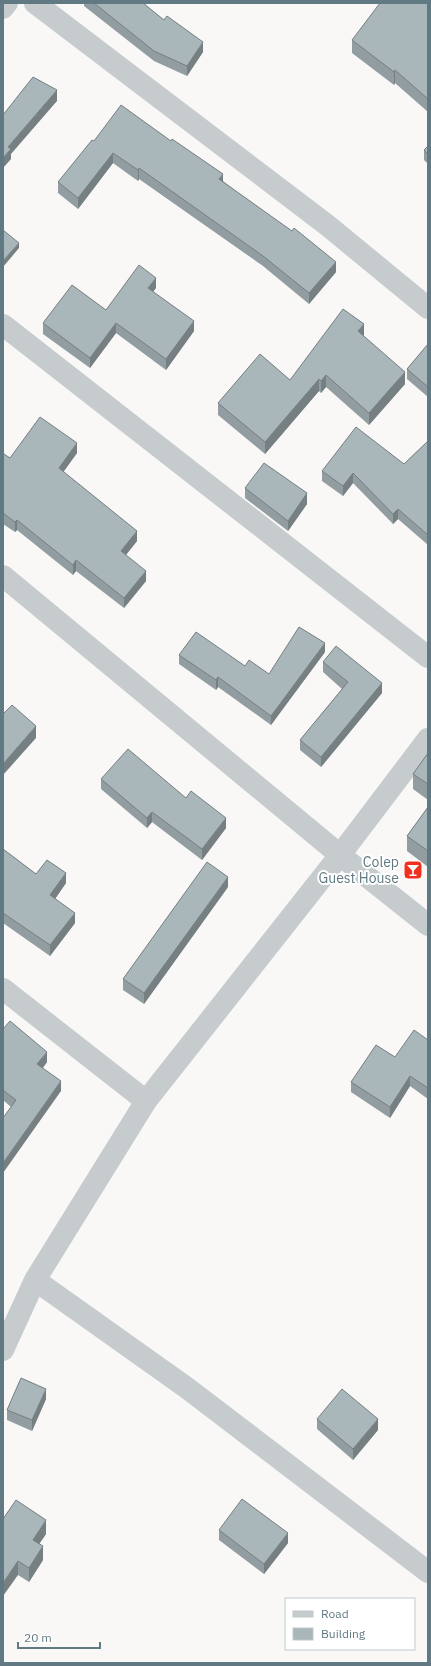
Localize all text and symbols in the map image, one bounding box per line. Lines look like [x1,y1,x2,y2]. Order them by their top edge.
place label: Colep Guest House [319,853,399,887]
bar icon: Colep Guest House [402,859,424,881]
legend [285,1598,415,1650]
text: Road [321,1606,349,1621]
scale bar [18,1624,100,1650]
text: Building [321,1626,366,1641]
text: 20 m [24,1630,52,1645]

